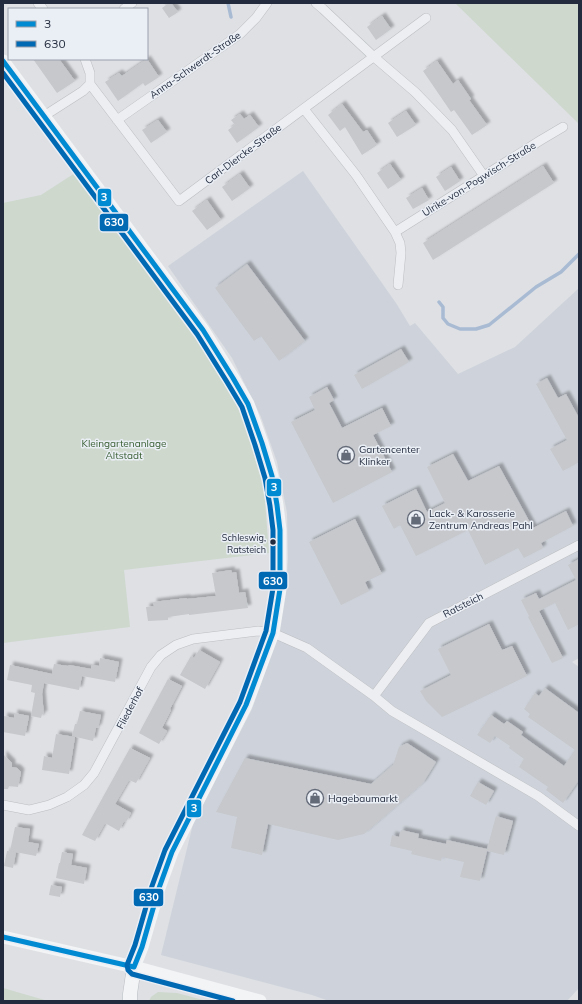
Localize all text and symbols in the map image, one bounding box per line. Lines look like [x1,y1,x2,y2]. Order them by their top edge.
legend [8,8,148,60]
text: 3 [44,16,51,31]
street label: Anna-Schwerdt-Straße [147,29,243,101]
text: 630 [44,36,66,51]
street label: Carl-Diercke-Straße [202,121,284,187]
street label: Ulrike-von-Pogwisch-Straße [420,139,538,219]
line badge: 3 [97,188,112,207]
text: 3 [101,190,108,204]
line badge: 630 [99,213,129,232]
text: 630 [104,215,124,229]
park label: Kleingartenanlage Altstadt [82,437,166,462]
place label: Gartencenter Klinker [359,443,420,468]
shop icon: Gartencenter Klinker [336,445,356,465]
line badge: 3 [266,478,282,497]
text: 3 [271,480,278,494]
place label: Lack- & Karosserie Zentrum Andreas Pahl [429,507,533,532]
shop icon: Lack- & Karosserie Zentrum Andreas Pahl [406,509,426,529]
place label: Schleswig, Ratsteich [222,532,266,555]
marker: Schleswig, Ratsteich [268,537,278,547]
line badge: 630 [258,571,288,590]
text: 630 [263,574,283,588]
street label: Ratsteich [441,589,485,621]
street label: Fliederhof [114,684,147,731]
shop icon: Hagebaumarkt [305,788,325,808]
place label: Hagebaumarkt [328,792,398,805]
line badge: 3 [186,799,202,818]
text: 3 [191,801,198,815]
line badge: 630 [133,888,164,907]
text: 630 [139,890,159,904]

